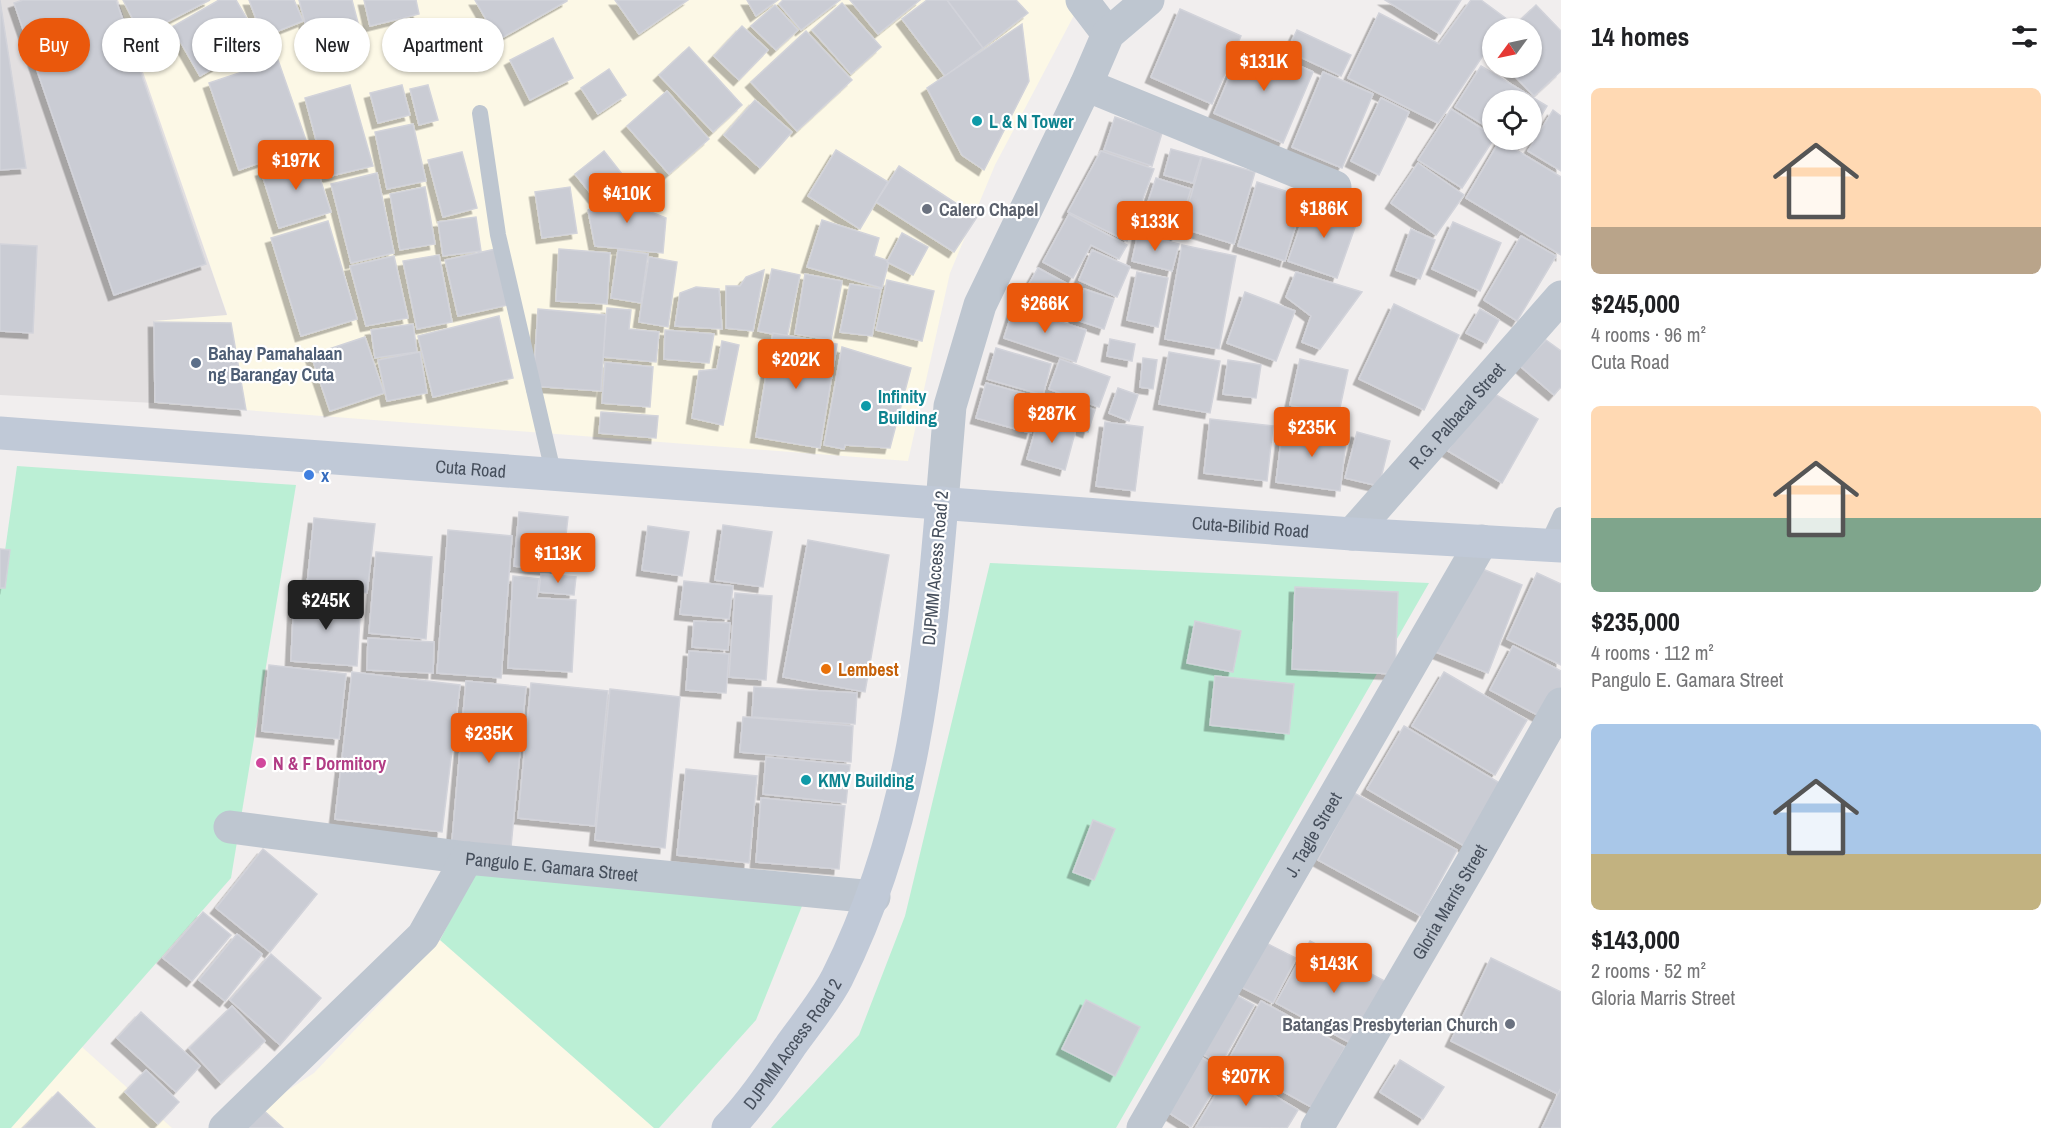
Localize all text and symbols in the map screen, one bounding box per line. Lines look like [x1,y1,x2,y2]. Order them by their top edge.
chip: Buy [18,18,90,72]
chip: Rent [102,18,180,72]
chip: Filters [192,18,282,72]
chip: New [294,18,370,72]
chip: Apartment [382,18,504,72]
north arrow [1482,18,1542,78]
map controls [1482,18,1542,150]
text: 14 homes [1591,19,1689,54]
icon: filters [2008,20,2041,53]
pin: $131K [1222,41,1306,92]
text: $131K [1240,47,1288,74]
button: locate [1482,90,1542,150]
place label: L & N Tower [989,109,1074,134]
marker: L & N Tower [970,114,984,128]
icon: home [1762,127,1870,235]
pin: $197K [254,140,338,191]
text: $197K [272,146,320,173]
pin: $410K [585,173,669,224]
text: $410K [603,179,651,206]
pin: $186K [1282,188,1366,239]
text: $186K [1300,194,1348,221]
place label: Calero Chapel [939,197,1038,222]
pin: $133K [1113,201,1197,252]
marker: Calero Chapel [920,202,934,216]
text: $133K [1131,207,1179,234]
pin: $266K [1003,283,1087,334]
text: $245,000 [1591,286,1680,321]
text: $266K [1021,289,1069,316]
text: 4 rooms · 96 m² [1591,321,1706,348]
pin: $202K [754,339,838,390]
place label: Bahay Pamahalaan ng Barangay Cuta [208,341,343,387]
text: $202K [772,345,820,372]
text: Cuta Road [1591,348,1669,375]
marker: Bahay Pamahalaan ng Barangay Cuta [189,356,203,370]
street label: R.G. Palbacal Street [1403,357,1510,474]
place label: Infinity Building [878,384,937,430]
pin: $287K [1010,393,1094,444]
marker: Infinity Building [859,399,873,413]
text: $287K [1028,399,1076,426]
pin: $235K [1270,407,1354,458]
text: $235K [1288,413,1336,440]
icon: home [1762,445,1870,553]
street label: Cuta Road [435,453,507,483]
place label: x [321,463,330,488]
marker: x [302,468,316,482]
street label: DJPMM Access Road 2 [916,490,954,646]
street label: Cuta-Bilibid Road [1191,510,1310,543]
pin: $113K [516,533,600,584]
text: $113K [534,539,582,566]
pin: $245K [284,580,368,631]
text: $245K [302,586,350,613]
text: $235,000 [1591,604,1680,639]
text: 4 rooms · 112 m² [1591,639,1714,666]
place label: Lembest [838,657,899,682]
marker: Lembest [819,662,833,676]
text: Pangulo E. Gamara Street [1591,666,1783,693]
pin: $235K [447,713,531,764]
text: $235K [465,719,513,746]
place label: N & F Dormitory [273,751,387,776]
marker: N & F Dormitory [254,756,268,770]
icon: home [1762,763,1870,871]
place label: KMV Building [818,768,914,793]
marker: KMV Building [799,773,813,787]
street label: J. Tagle Street [1278,787,1347,882]
street label: Gloria Marris Street [1406,839,1492,964]
street label: Pangulo E. Gamara Street [464,845,639,887]
text: $143,000 [1591,922,1680,957]
pin: $143K [1292,943,1376,994]
text: $143K [1310,949,1358,976]
text: 2 rooms · 52 m² [1591,957,1706,984]
street label: DJPMM Access Road 2 [737,974,847,1114]
text: Gloria Marris Street [1591,984,1735,1011]
place label: Batangas Presbyterian Church [1282,1012,1498,1037]
marker: Batangas Presbyterian Church [1503,1017,1517,1031]
pin: $207K [1204,1056,1288,1107]
text: $207K [1222,1062,1270,1089]

